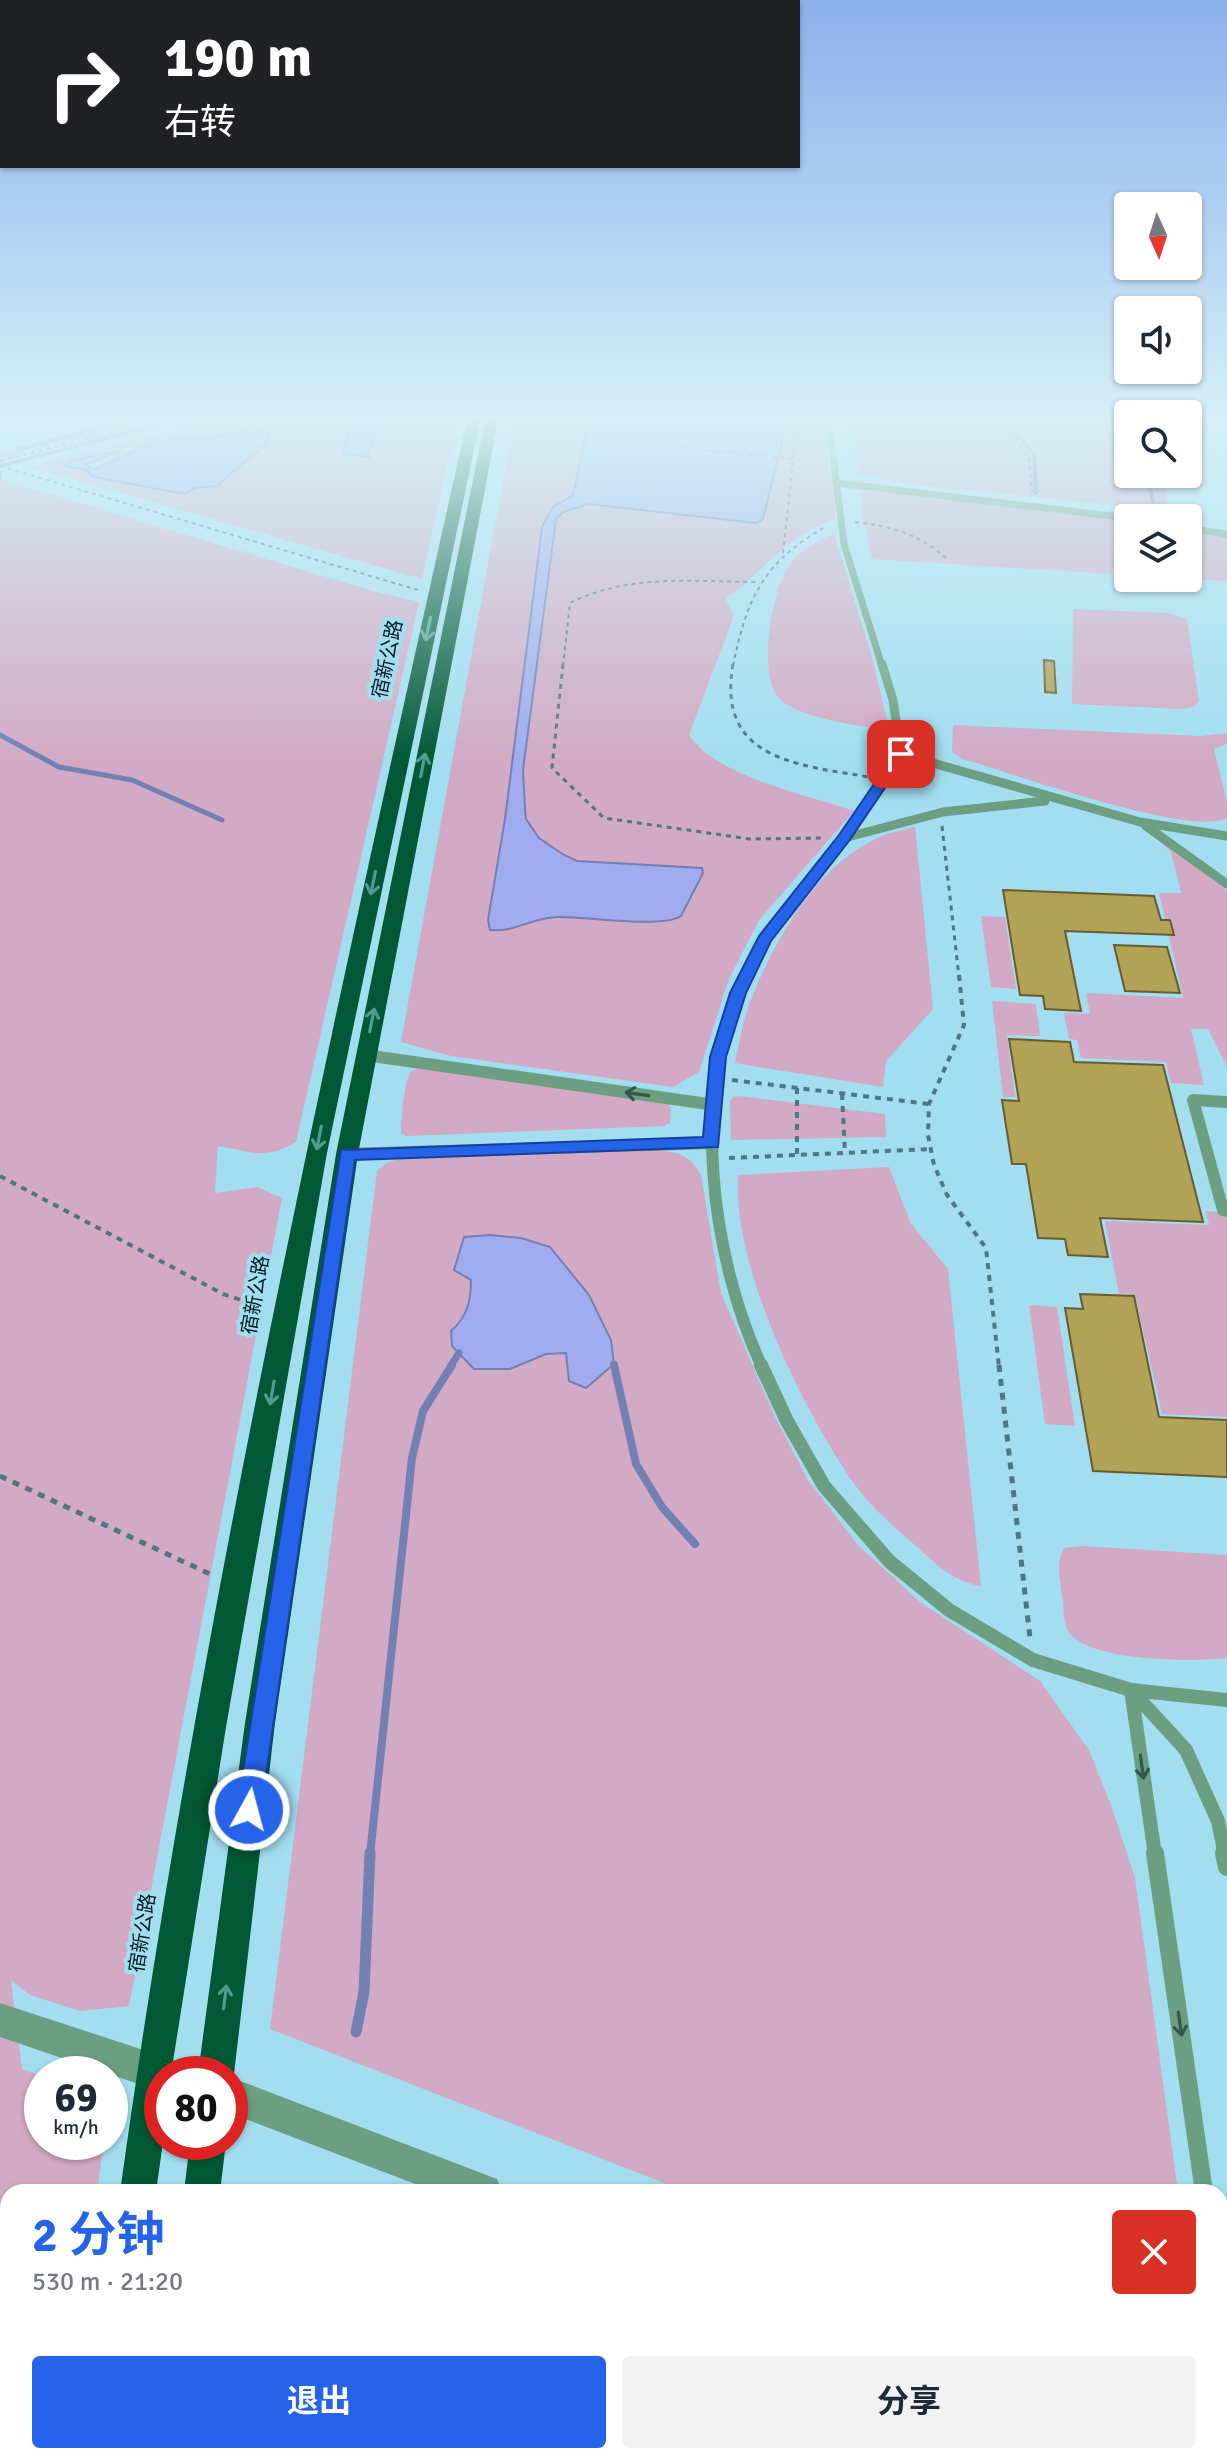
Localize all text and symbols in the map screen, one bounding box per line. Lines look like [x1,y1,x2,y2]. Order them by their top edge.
text: 190 m [164,23,312,92]
icon: right [32,32,136,136]
text: 右转 [164,100,236,145]
north arrow [1114,192,1202,280]
map controls [1114,192,1202,592]
button: sound [1114,296,1202,384]
button: search [1114,400,1202,488]
button: layers [1114,504,1202,592]
one-way arrow [420,616,435,642]
street label: 宿新公路 [367,617,408,701]
pin [867,720,935,788]
icon: arrive [879,732,923,776]
one-way arrow [416,752,431,778]
one-way arrow [365,870,380,896]
one-way arrow [365,1007,380,1033]
one-way arrow [625,1086,650,1101]
one-way arrow [311,1125,326,1150]
street label: 宿新公路 [236,1254,275,1337]
one-way arrow [263,1380,278,1406]
one-way arrow [1135,1754,1150,1779]
position arrow [207,1768,291,1852]
street label: 宿新公路 [124,1892,161,1975]
one-way arrow [218,1984,233,2011]
one-way arrow [1173,2011,1188,2036]
speed limit sign: 80 [144,2056,248,2160]
text: 69 [54,2073,98,2123]
text: km/h [53,2115,99,2140]
text: 2 分钟 [32,2206,164,2265]
button: close [1112,2210,1196,2294]
text: 530 m · 21:20 [32,2266,183,2298]
button: 退出 [32,2356,606,2448]
button: 分享 [622,2356,1196,2448]

